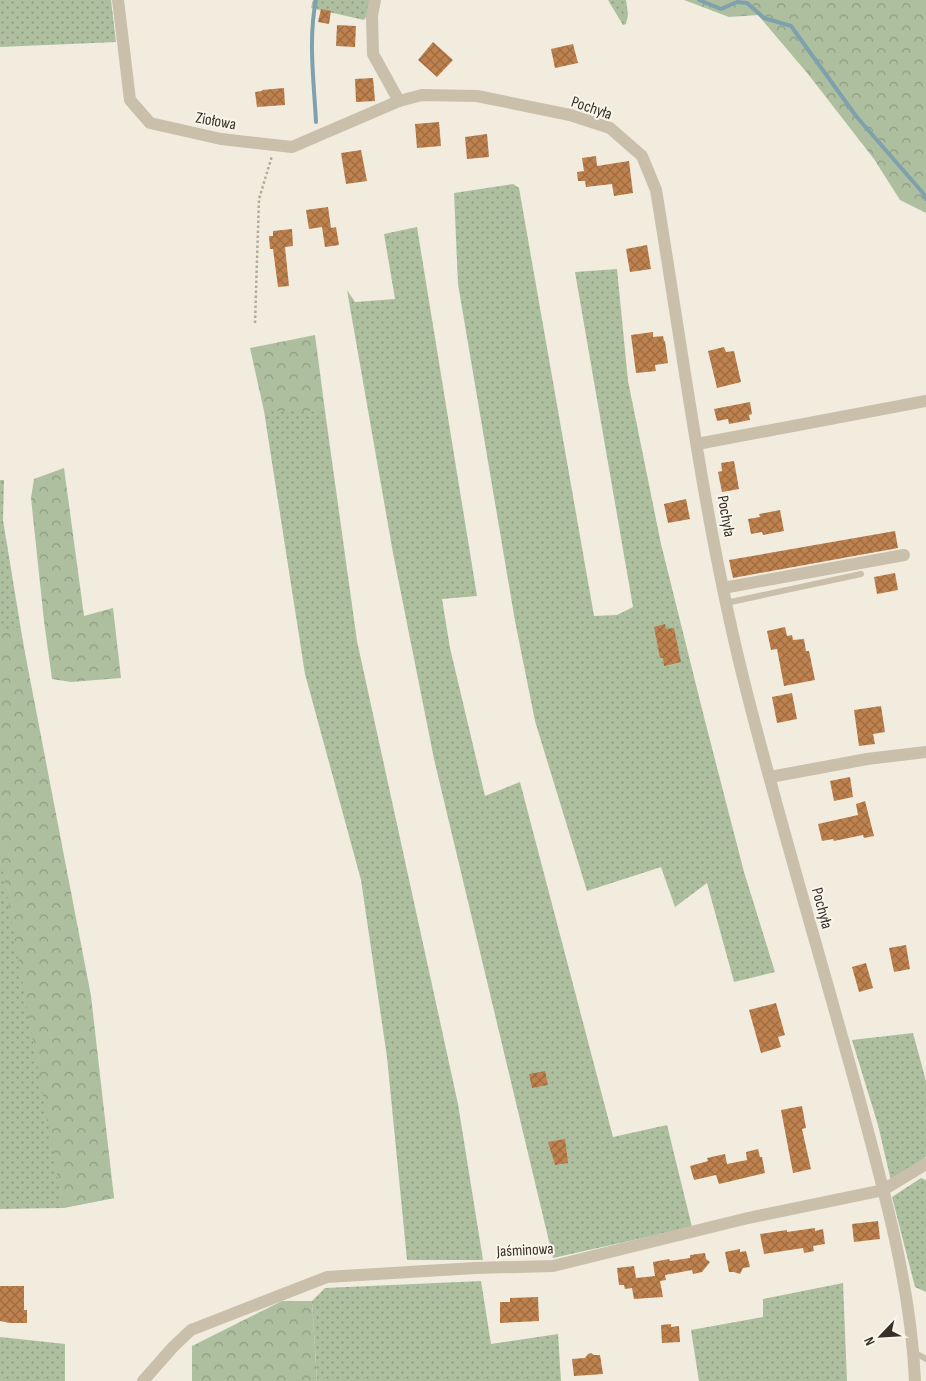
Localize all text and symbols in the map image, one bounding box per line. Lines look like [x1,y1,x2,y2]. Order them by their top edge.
street label: Pochyła [569,93,614,124]
street label: Ziołowa [194,109,237,134]
street label: Pochyła [713,494,739,539]
street label: Pochyła [807,886,836,931]
street label: Jaśminowa [495,1240,554,1262]
north arrow [856,1311,906,1361]
text: N [860,1334,879,1348]

